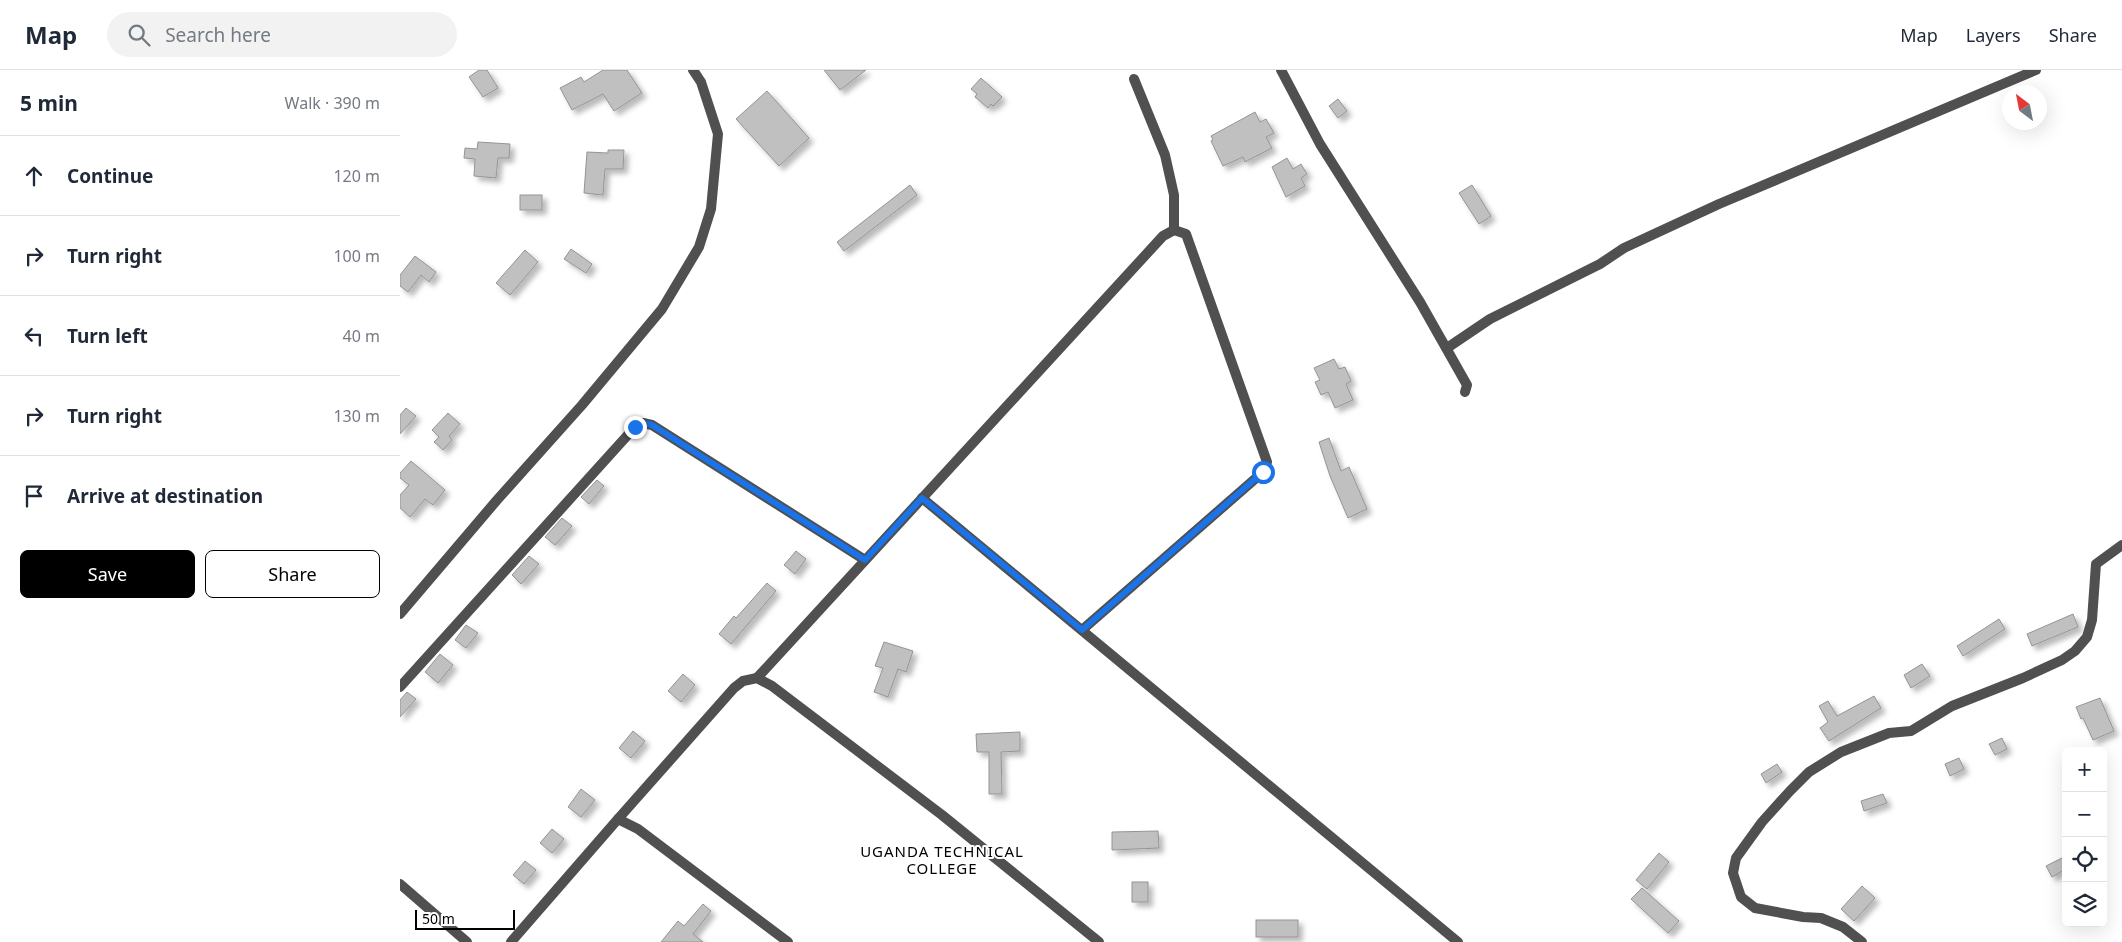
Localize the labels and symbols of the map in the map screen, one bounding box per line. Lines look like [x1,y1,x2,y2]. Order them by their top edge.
north arrow [2002,85,2047,130]
route end [624,416,647,439]
route start [1252,461,1275,484]
district label: UGANDA TECHNICAL COLLEGE [860,841,1024,878]
scale bar [415,907,515,930]

